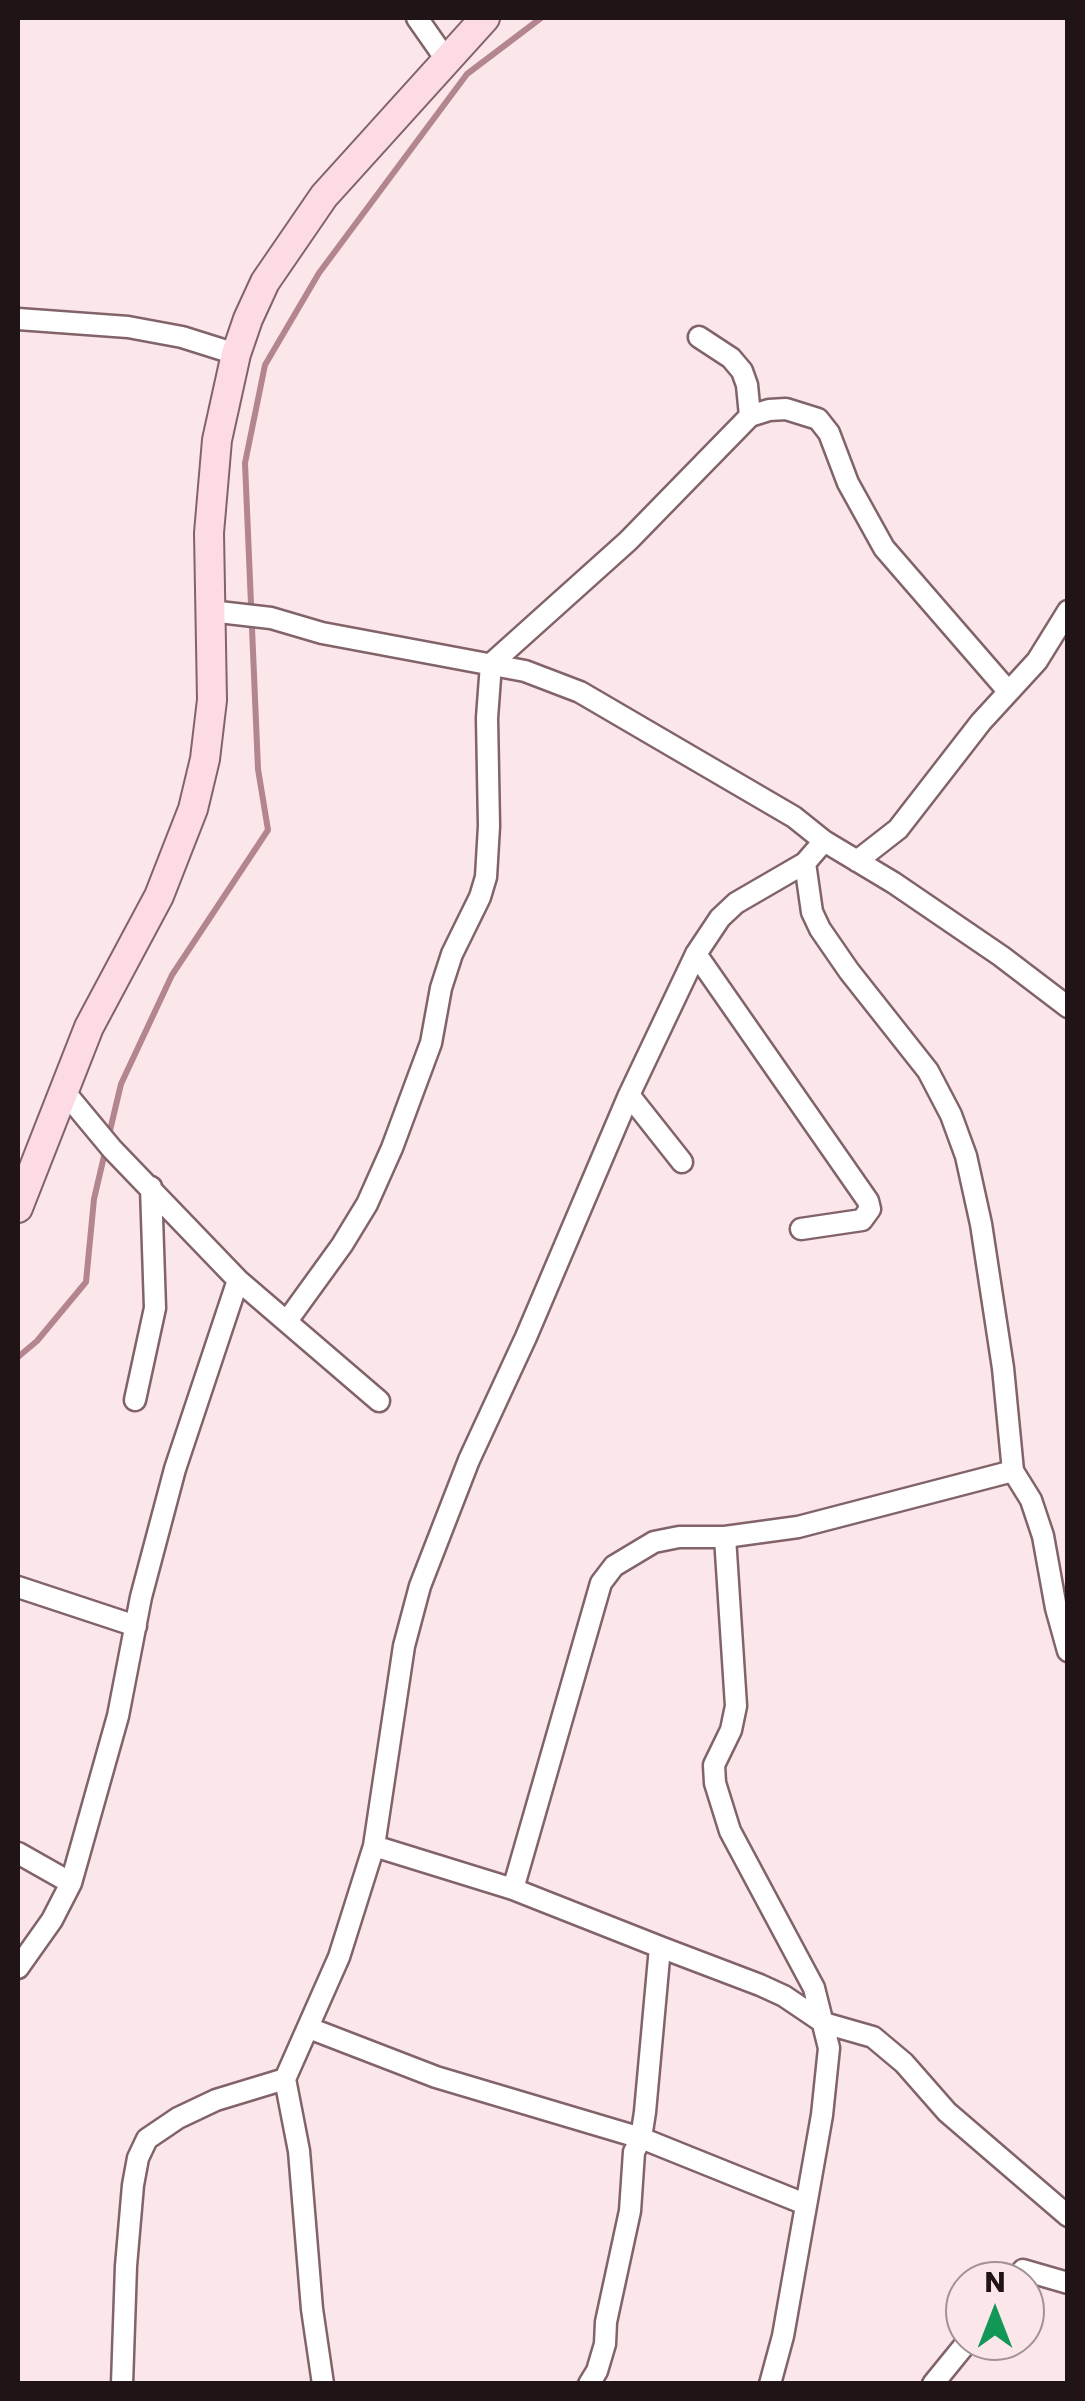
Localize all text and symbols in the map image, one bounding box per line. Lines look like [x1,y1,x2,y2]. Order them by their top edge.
north arrow [945,2261,1045,2361]
text: N [984,2263,1006,2302]

